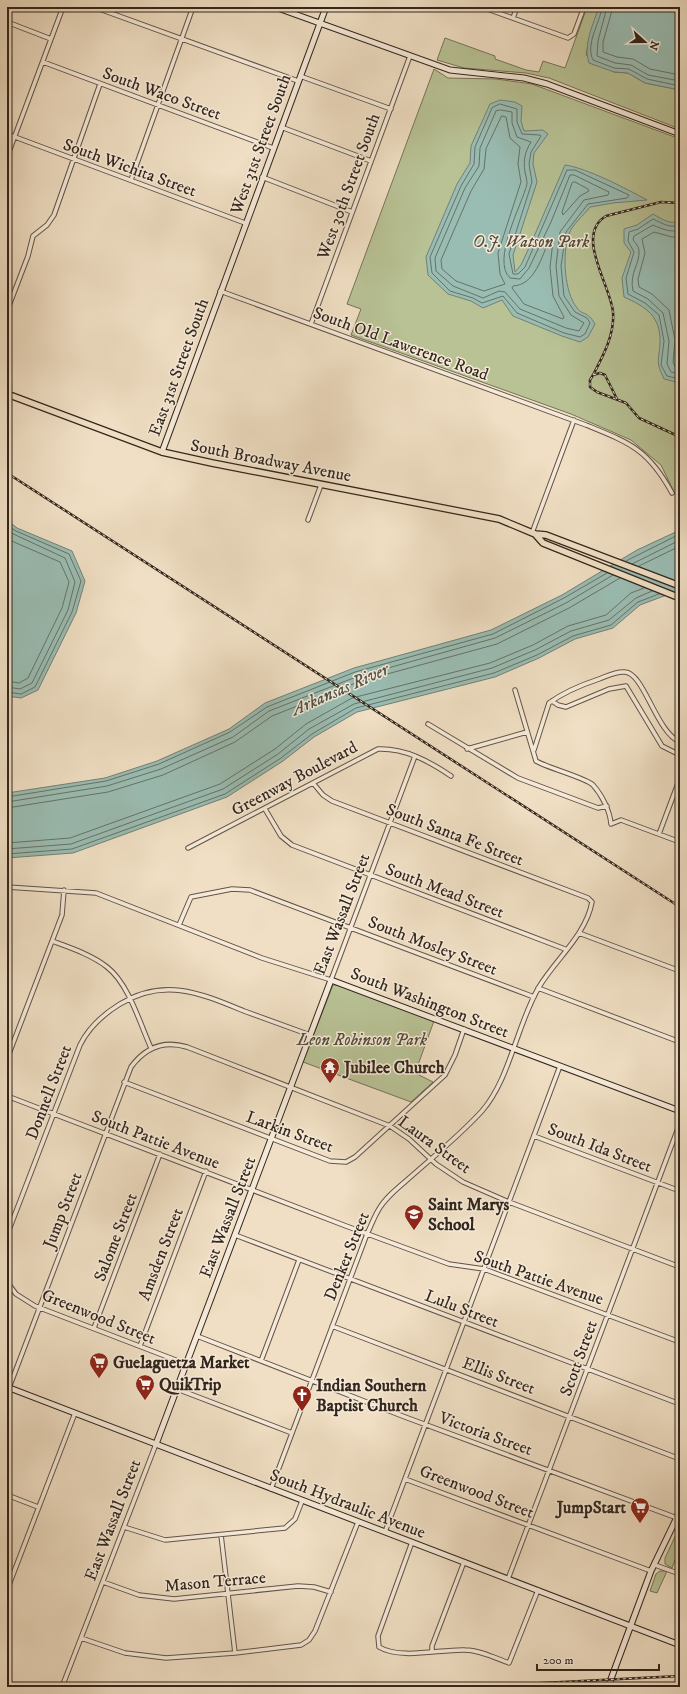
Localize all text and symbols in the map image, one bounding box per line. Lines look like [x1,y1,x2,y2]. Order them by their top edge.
north arrow [625,22,665,62]
text: N [645,39,662,52]
street label: South Waco Street [99,62,224,126]
street label: West 31st Street South [225,71,297,218]
street label: West 30th Street South [312,110,386,263]
street label: South Wichita Street [60,134,200,202]
park label: O.J. Watson Park [473,231,590,253]
street label: East 31st Street South [144,295,214,439]
street label: South Old Lawerence Road [310,302,492,386]
street label: South Broadway Avenue [189,435,353,487]
water label: Arkansas River [287,658,394,722]
street label: Greenway Boulevard [228,736,362,821]
street label: South Santa Fe Street [383,799,527,871]
street label: East Wassall Street [309,850,375,978]
street label: South Mead Street [382,858,508,924]
street label: South Mosley Street [365,911,501,981]
street label: South Washington Street [347,963,512,1043]
park label: Leon Robinson Park [296,1029,428,1051]
street label: Donnell Street [21,1041,77,1143]
temple icon: Jubilee Church [319,1056,341,1084]
place label: Jubilee Church [342,1057,445,1079]
street label: South Pattie Avenue [88,1105,223,1174]
street label: Larkin Street [243,1106,337,1158]
street label: Laura Street [394,1111,476,1179]
street label: South Ida Street [544,1118,655,1178]
street label: East Wassall Street [195,1153,261,1281]
street label: Jump Street [38,1169,88,1253]
street label: Salome Street [89,1189,143,1285]
place label: Saint Marys School [428,1194,510,1236]
school or university icon: Saint Marys School [403,1203,425,1231]
street label: Amsden Street [133,1204,189,1304]
street label: Denker Street [319,1208,375,1304]
street label: South Pattie Avenue [471,1245,606,1310]
street label: Greenwood Street [38,1284,159,1350]
street label: Lulu Street [421,1285,502,1333]
street label: Scott Street [555,1317,603,1399]
supermarket icon: Guelaguetza Market [88,1351,110,1379]
place label: Guelaguetza Market [113,1352,250,1374]
street label: Ellis Street [459,1352,539,1400]
supermarket icon: QuikTrip [134,1373,156,1401]
place label: QuikTrip [159,1374,222,1396]
place label: Indian Southern Baptist Church [316,1375,427,1417]
church icon: Indian Southern Baptist Church [291,1384,313,1412]
street label: Victoria Street [435,1407,536,1461]
street label: East Wassall Street [80,1456,146,1584]
street label: Greenwood Street [416,1460,537,1524]
street label: South Hydraulic Avenue [267,1464,429,1544]
supermarket icon: JumpStart [629,1496,651,1524]
place label: JumpStart [555,1497,627,1519]
street label: Mason Terrace [163,1567,267,1597]
scale bar [537,1646,659,1672]
text: 200 m [543,1653,573,1668]

